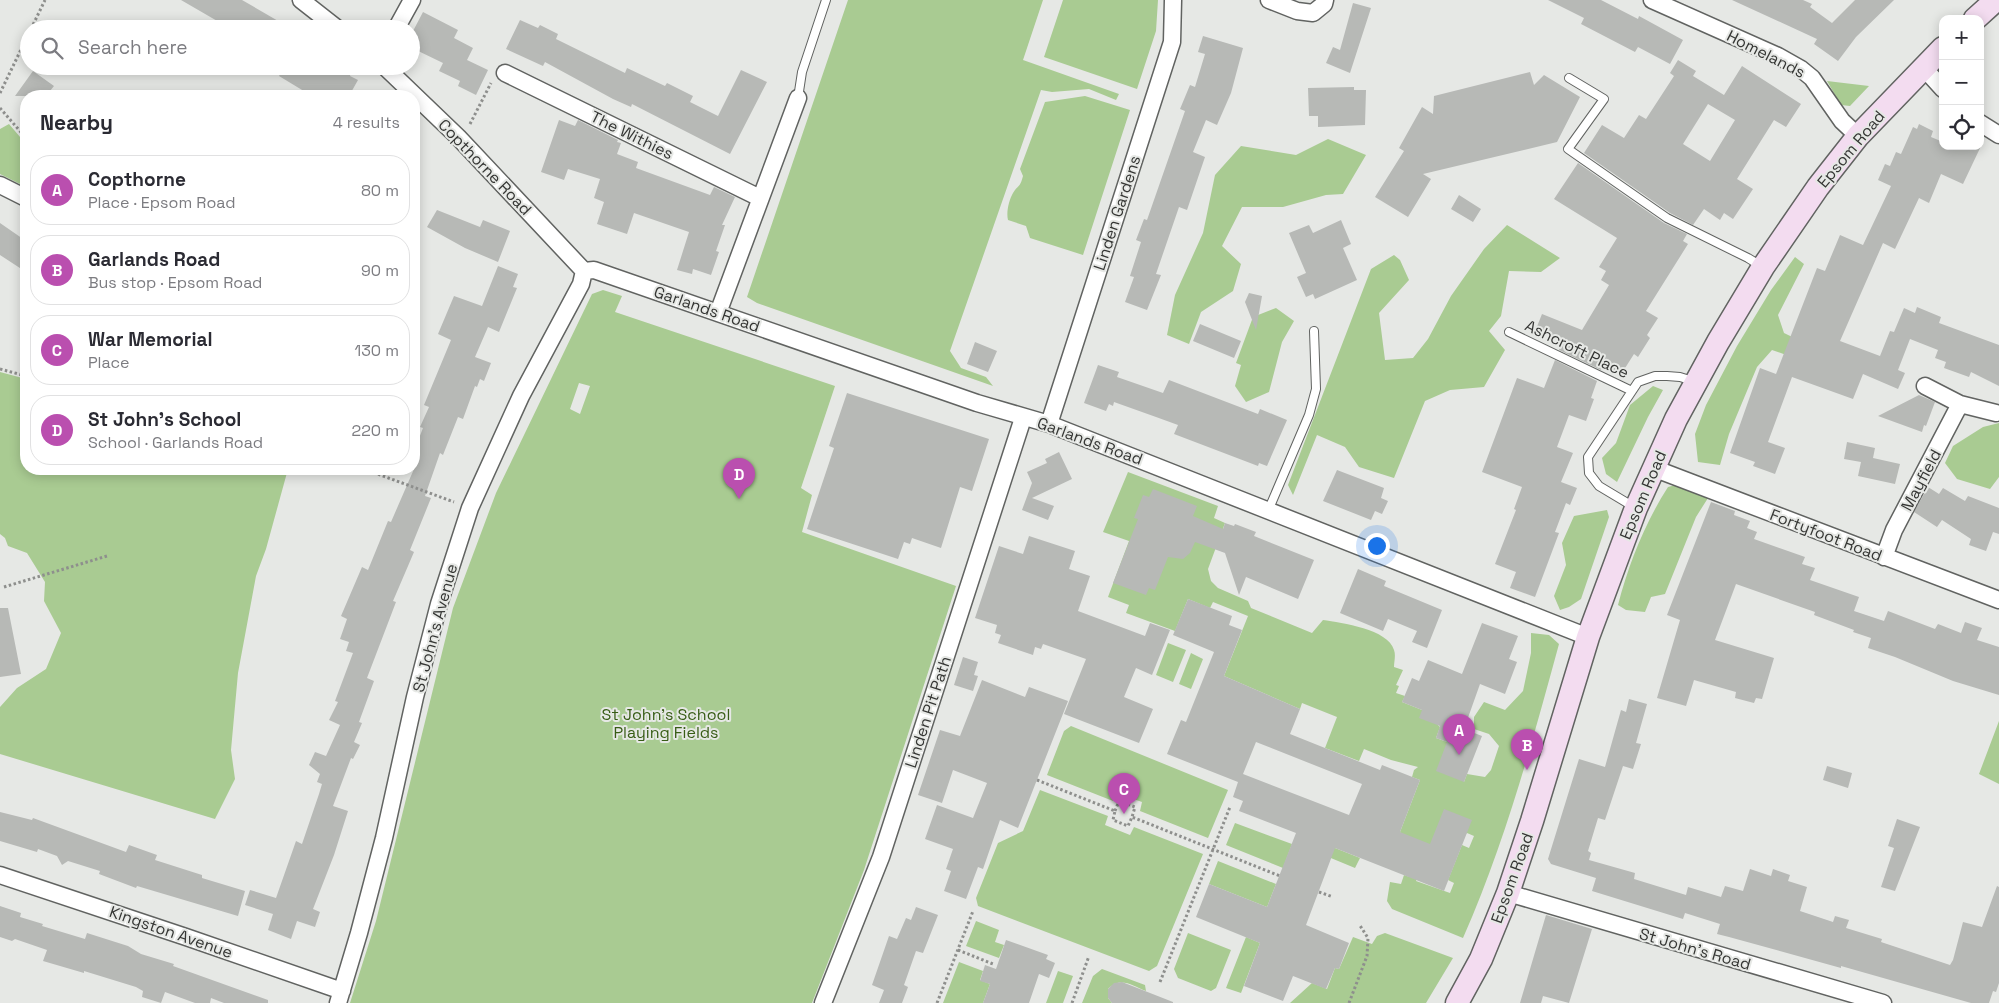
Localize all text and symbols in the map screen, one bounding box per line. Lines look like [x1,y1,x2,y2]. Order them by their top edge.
map controls [1939,15,1984,150]
button: + [1939,15,1984,60]
search box [20,20,420,75]
street label: Homelands [1723,25,1809,83]
icon: search [38,34,66,62]
text: Search here [78,35,188,60]
button: − [1939,60,1984,105]
button: locate [1939,105,1984,150]
street label: The Withies [587,106,677,164]
street label: Epsom Road [1812,106,1890,192]
text: Nearby [40,109,113,136]
text: 4 results [333,112,400,133]
street label: Copthorne Road [434,114,536,220]
street label: Linden Gardens [1089,153,1145,273]
text: Copthorne [88,167,186,192]
text: A [52,180,62,201]
text: 80 m [361,180,399,201]
text: Place · Epsom Road [88,192,236,213]
text: Garlands Road [88,247,220,272]
text: B [52,260,62,281]
text: 90 m [361,260,399,281]
text: Bus stop · Epsom Road [88,272,262,293]
street label: Garlands Road [651,281,763,337]
street label: Ashcroft Place [1522,315,1632,383]
text: War Memorial [88,327,212,352]
text: C [52,340,62,361]
text: 130 m [355,340,399,361]
text: Place [88,352,130,373]
text: St John's School [88,407,241,432]
street label: Garlands Road [1034,412,1146,470]
text: D [52,420,62,441]
text: 220 m [352,420,399,441]
text: School · Garlands Road [88,432,263,453]
street label: Mayfield [1896,446,1946,514]
street label: Epsom Road [1615,447,1671,543]
pin: D [723,458,755,499]
street label: Fortyfoot Road [1767,504,1885,566]
your location [1364,533,1390,559]
street label: St John's Avenue [408,561,462,695]
street label: Linden Pit Path [900,653,956,771]
park label: St John's School Playing Fields [602,704,730,743]
pin: A [1443,714,1475,755]
pin: B [1511,729,1543,770]
pin: C [1108,773,1140,814]
street label: Epsom Road [1486,830,1538,926]
street label: Kingston Avenue [107,901,235,963]
street label: St John's Road [1637,923,1753,975]

